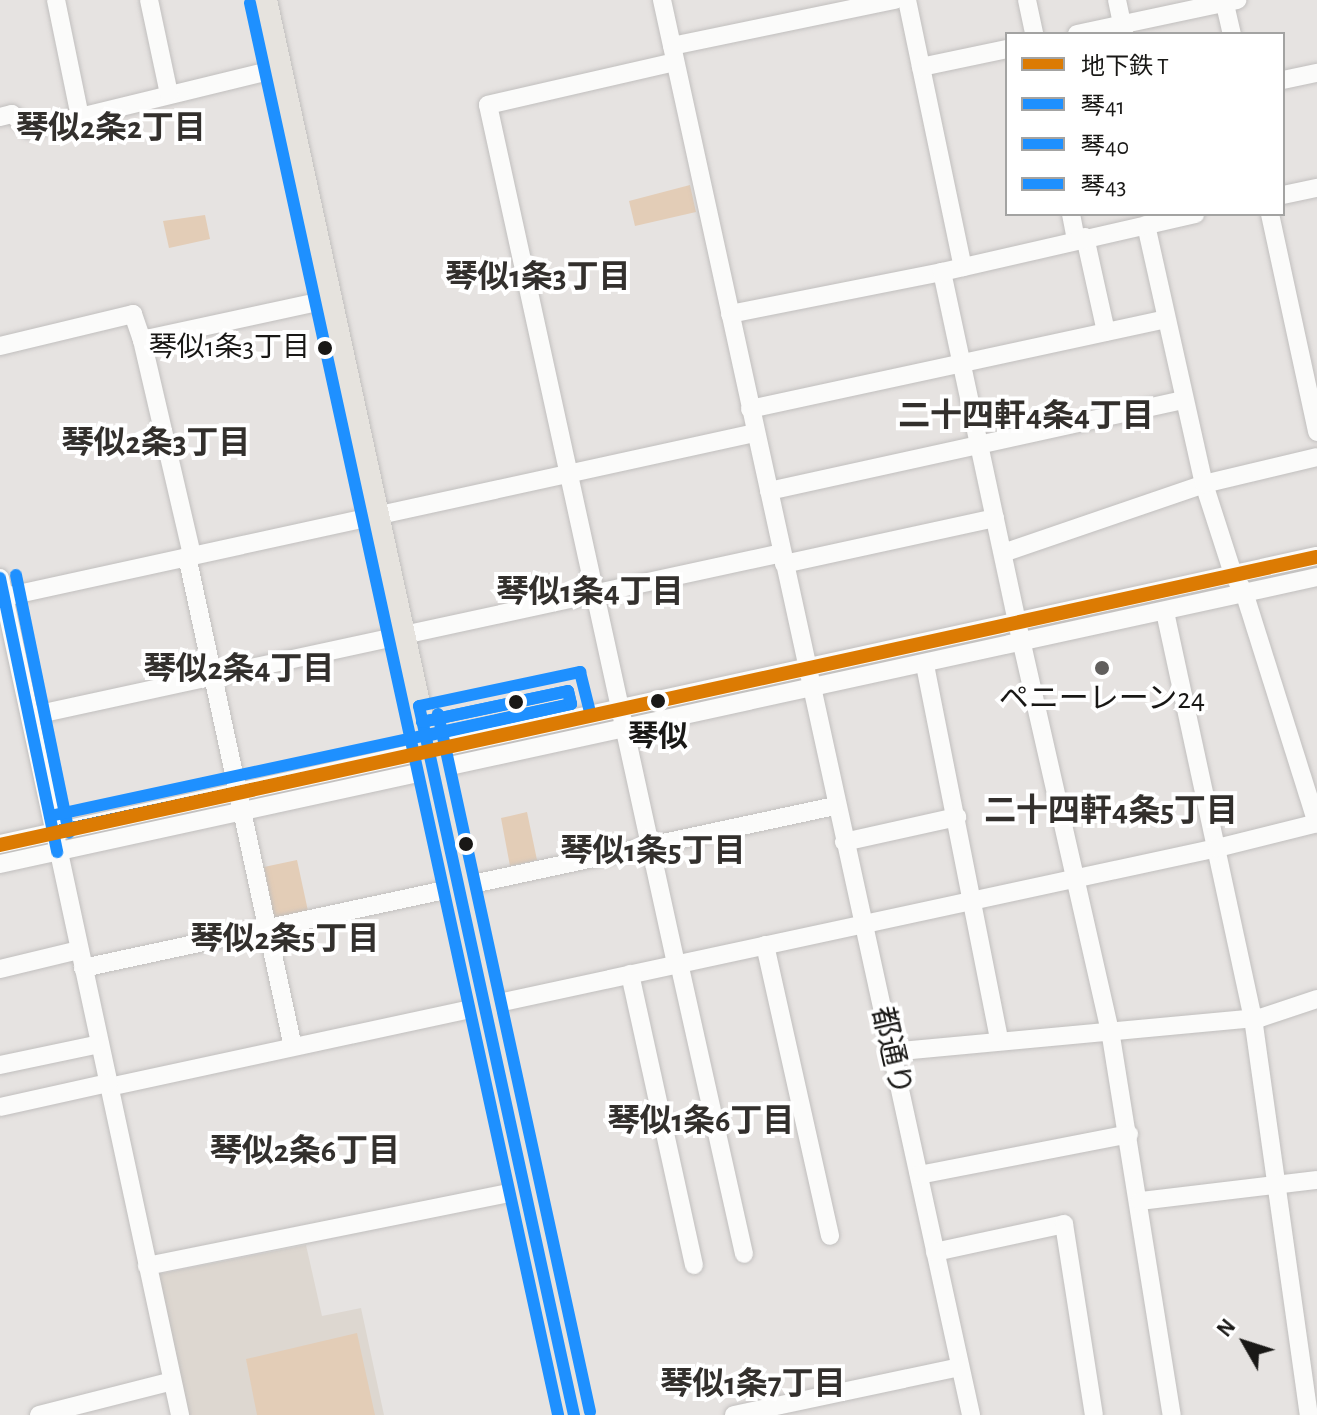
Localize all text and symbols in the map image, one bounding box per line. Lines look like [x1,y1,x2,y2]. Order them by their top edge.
legend [1005,32,1285,216]
text: 地下鉄 T [1081,55,1169,79]
text: 琴41 [1081,95,1125,119]
district label: 琴似2条2丁目 [16,109,206,147]
text: 琴40 [1081,135,1129,159]
text: 琴43 [1081,175,1126,199]
district label: 琴似1条3丁目 [445,258,631,296]
place label: 琴似1条3丁目 [149,331,310,365]
marker: 琴似1条3丁目 [317,340,333,356]
district label: 二十四軒4条4丁目 [898,397,1154,435]
district label: 琴似2条3丁目 [62,424,250,462]
district label: 琴似1条4丁目 [496,573,684,611]
district label: 琴似2条4丁目 [143,650,335,688]
marker: ペニーレーン24 [1093,659,1111,677]
place label: ペニーレーン24 [998,681,1206,717]
marker: 琴似 [644,687,672,715]
unlabelled marker [508,694,524,710]
place label: 琴似 [628,719,688,755]
district label: 二十四軒4条5丁目 [984,792,1238,830]
district label: 琴似1条5丁目 [560,832,746,870]
unlabelled marker [458,836,474,852]
district label: 琴似2条5丁目 [191,920,379,958]
street label: 都通り [863,1003,919,1099]
district label: 琴似1条6丁目 [608,1102,794,1140]
district label: 琴似2条6丁目 [210,1132,400,1170]
north arrow [1205,1303,1285,1383]
text: N [1213,1315,1240,1341]
district label: 琴似1条7丁目 [660,1365,846,1403]

